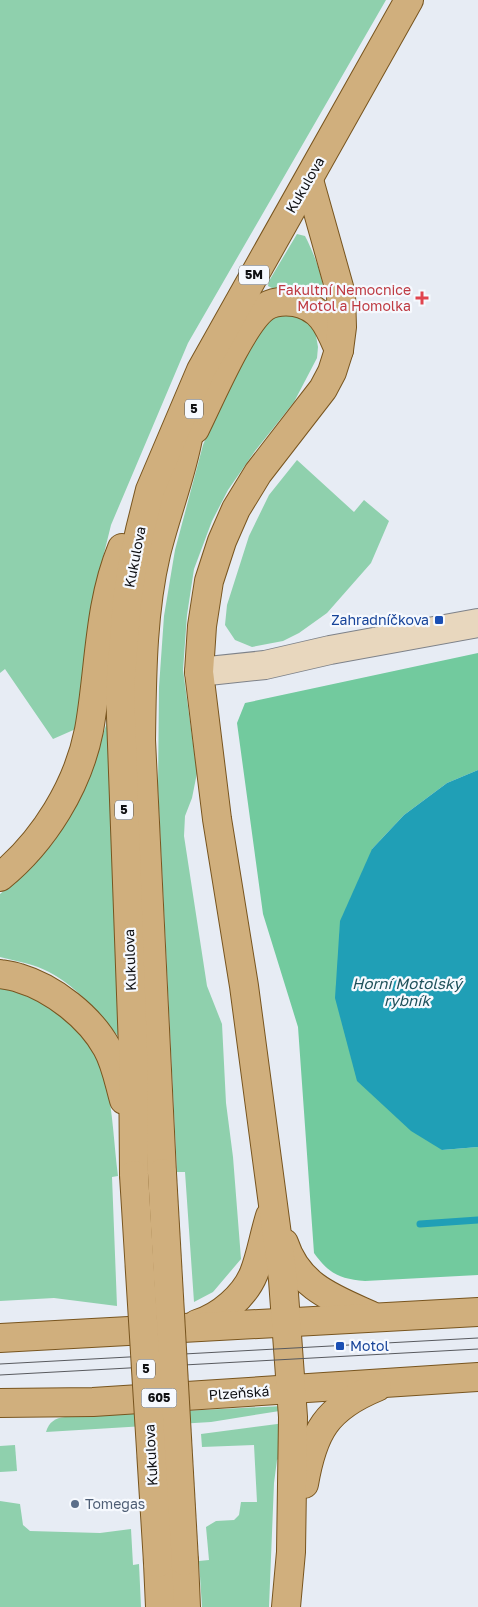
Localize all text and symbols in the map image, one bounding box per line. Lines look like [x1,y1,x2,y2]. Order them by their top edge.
street label: Kukulova [282,154,327,216]
road number: 5M [239,266,269,284]
place label: Fakultní Nemocnice Motol a Homolka [278,281,411,314]
marker: Fakultní Nemocnice Motol a Homolka [415,291,429,305]
road number: 5 [185,399,203,418]
street label: Kukulova [120,525,149,589]
place label: Zahradníčkova [331,611,429,628]
marker: Zahradníčkova [433,614,445,626]
road number: 5 [115,800,133,820]
street label: Kukulova [120,929,139,991]
water label: Horní Motolský rybník [352,974,465,1010]
place label: Motol [350,1337,389,1354]
marker: Motol [334,1340,346,1352]
road number: 5 [137,1360,155,1378]
street label: Plzeňská [208,1382,270,1403]
road number: 605 [142,1389,176,1408]
street label: Kukulova [140,1424,161,1486]
place label: Tomegas [85,1495,145,1512]
marker: Tomegas [69,1498,81,1510]

